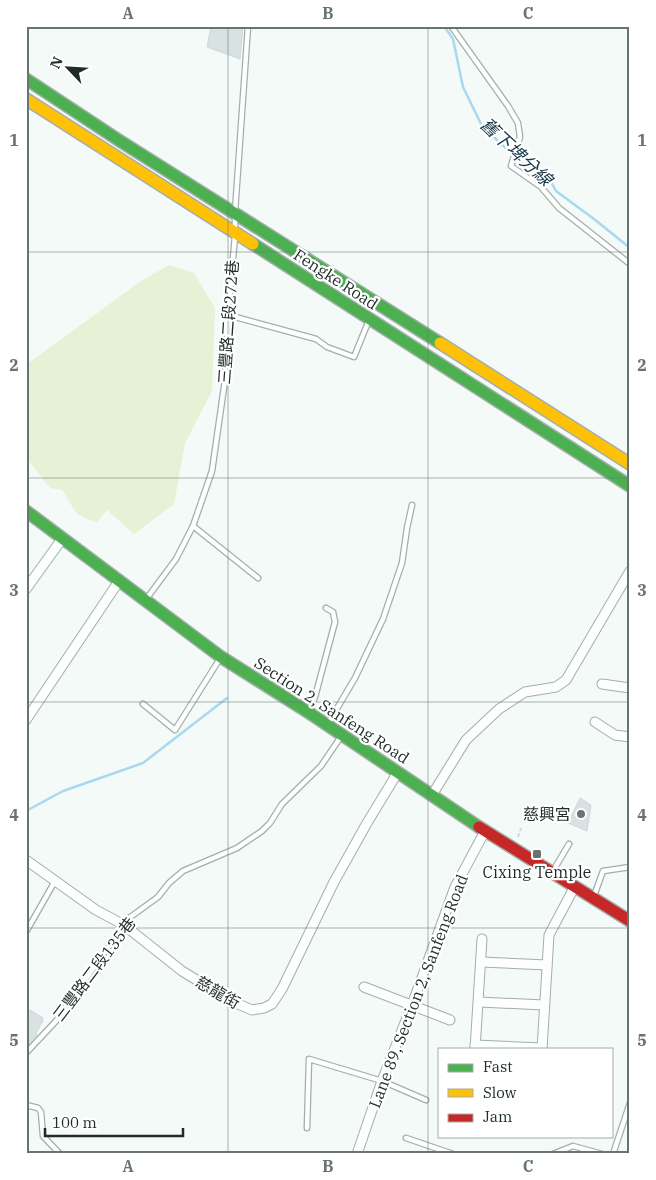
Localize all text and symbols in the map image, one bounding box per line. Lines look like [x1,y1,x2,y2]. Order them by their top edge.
text: A [122,3,134,23]
text: B [322,3,334,23]
text: C [523,3,533,23]
north arrow [42,42,92,92]
text: N [46,54,67,71]
water label: 舊下埤分線 [476,113,559,192]
text: 1 [9,130,19,150]
text: 1 [637,130,647,150]
street label: Fengke Road [290,244,382,314]
street label: 三豐路二段272巷 [214,259,242,385]
text: 2 [9,355,19,375]
text: 2 [637,355,647,375]
text: 3 [9,580,19,600]
text: 3 [637,580,647,600]
street label: Section 2, Sanfeng Road [251,652,413,768]
place label: 慈興宮 [523,804,571,824]
text: 4 [9,805,19,825]
text: 4 [637,805,647,825]
marker: 慈興宮 [575,808,587,820]
marker: Cixing Temple [531,848,543,860]
place label: Cixing Temple [483,862,591,882]
street label: Lane 89, Section 2, Sanfeng Road [364,871,472,1111]
street label: 三豐路二段135巷 [48,913,140,1025]
street label: 慈龍街 [192,971,244,1013]
text: 5 [9,1030,19,1050]
text: 5 [637,1030,647,1050]
legend [438,1048,614,1138]
text: Fast [483,1057,513,1076]
text: Slow [483,1083,517,1102]
scale bar [45,1105,182,1137]
text: Jam [483,1107,512,1126]
text: 100 m [52,1113,97,1132]
text: A [122,1156,134,1176]
text: B [322,1156,334,1176]
text: C [523,1156,533,1176]

